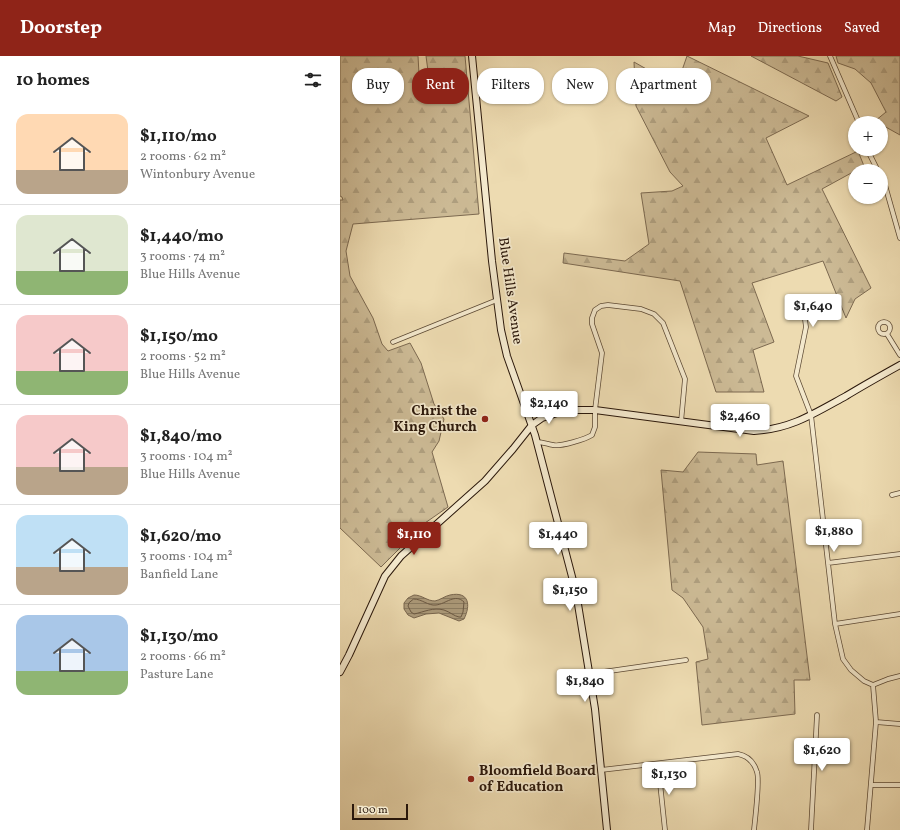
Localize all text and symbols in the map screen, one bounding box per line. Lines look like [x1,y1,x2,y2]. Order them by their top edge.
text: Doorstep [20,15,102,41]
text: Map [708,19,736,38]
text: Directions [758,19,822,38]
text: Saved [844,19,880,38]
chip: Buy [352,68,404,104]
chip: Rent [412,68,469,104]
chip: Filters [477,68,544,104]
chip: New [552,68,608,104]
chip: Apartment [616,68,711,104]
text: 10 homes [16,69,90,92]
icon: filters [302,69,324,91]
map controls [848,116,888,204]
button: + [848,116,888,156]
text: $1,110/mo [140,125,217,148]
icon: home [48,130,96,178]
text: 2 rooms · 62 m² [140,148,226,166]
button: − [848,164,888,204]
text: Wintonbury Avenue [140,166,255,184]
text: $1,440/mo [140,225,223,248]
icon: home [48,231,96,279]
street label: Blue Hills Avenue [493,236,527,346]
text: 3 rooms · 74 m² [140,248,225,266]
text: Blue Hills Avenue [140,266,240,284]
pin: $1,640 [780,294,846,328]
text: $1,640 [794,298,832,316]
text: $1,150/mo [140,325,218,348]
icon: home [48,331,96,379]
text: 2 rooms · 52 m² [140,348,226,366]
text: Blue Hills Avenue [140,366,240,384]
pin: $2,140 [516,391,582,425]
text: $2,140 [530,395,568,413]
place label: Christ the King Church [394,402,477,437]
pin: $2,460 [707,404,773,438]
text: $2,460 [720,408,760,426]
marker: Christ the King Church [480,414,490,424]
text: $1,840/mo [140,425,222,448]
icon: home [48,431,96,479]
text: 3 rooms · 104 m² [140,448,233,466]
text: Blue Hills Avenue [140,466,240,484]
pin: $1,880 [801,519,867,553]
pin: $1,110 [381,522,447,556]
pin: $1,440 [525,522,591,556]
text: $1,880 [815,523,853,541]
text: $1,620/mo [140,525,221,548]
text: $1,110 [397,526,431,544]
text: $1,440 [538,526,578,544]
icon: home [48,531,96,579]
text: 3 rooms · 104 m² [140,548,233,566]
text: Banfield Lane [140,566,218,584]
pin: $1,150 [537,578,603,612]
text: $1,150 [552,582,588,600]
text: $1,130/mo [140,625,218,648]
icon: home [48,631,96,679]
text: 2 rooms · 66 m² [140,648,226,666]
text: Pasture Lane [140,666,213,684]
pin: $1,840 [552,669,618,703]
text: $1,840 [566,673,604,691]
pin: $1,620 [789,738,855,772]
text: $1,620 [803,742,841,760]
place label: Bloomfield Board of Education [479,762,596,797]
pin: $1,130 [636,762,702,796]
text: $1,130 [651,766,687,784]
marker: Bloomfield Board of Education [466,774,476,784]
scale bar [352,802,408,821]
text: 100 m [358,803,388,818]

